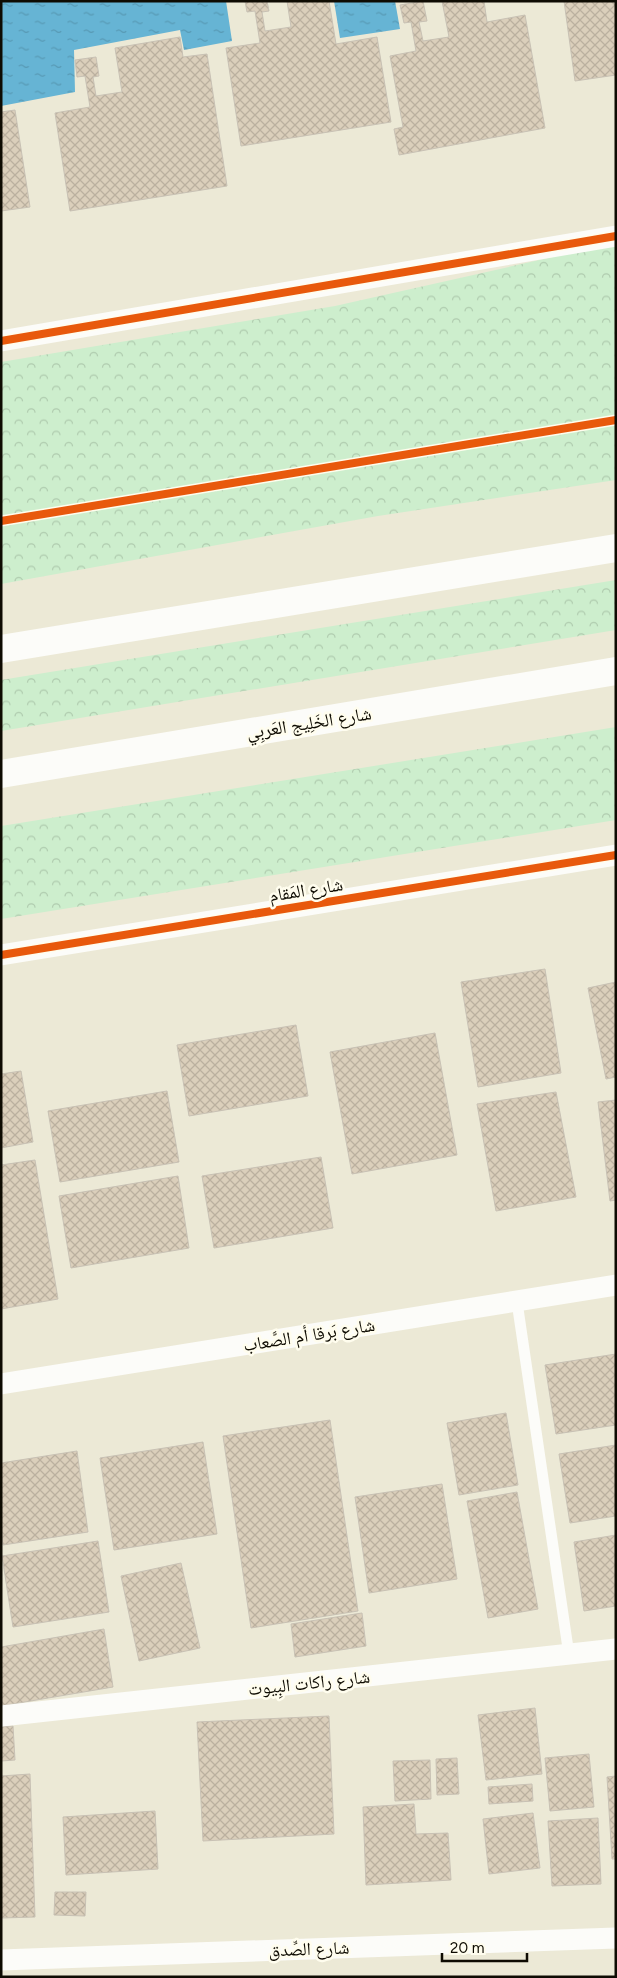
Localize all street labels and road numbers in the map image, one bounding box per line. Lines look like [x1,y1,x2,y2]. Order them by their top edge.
street label: شارع الخَلِيج العَربِي [245,702,374,747]
street label: شارع المَقام [267,873,345,908]
street label: شارع بَرقا أم الصَّعاب [242,1314,377,1357]
street label: شارع راكات البِيوت [247,1666,371,1702]
street label: شارع الصِّدق [268,1937,350,1961]

